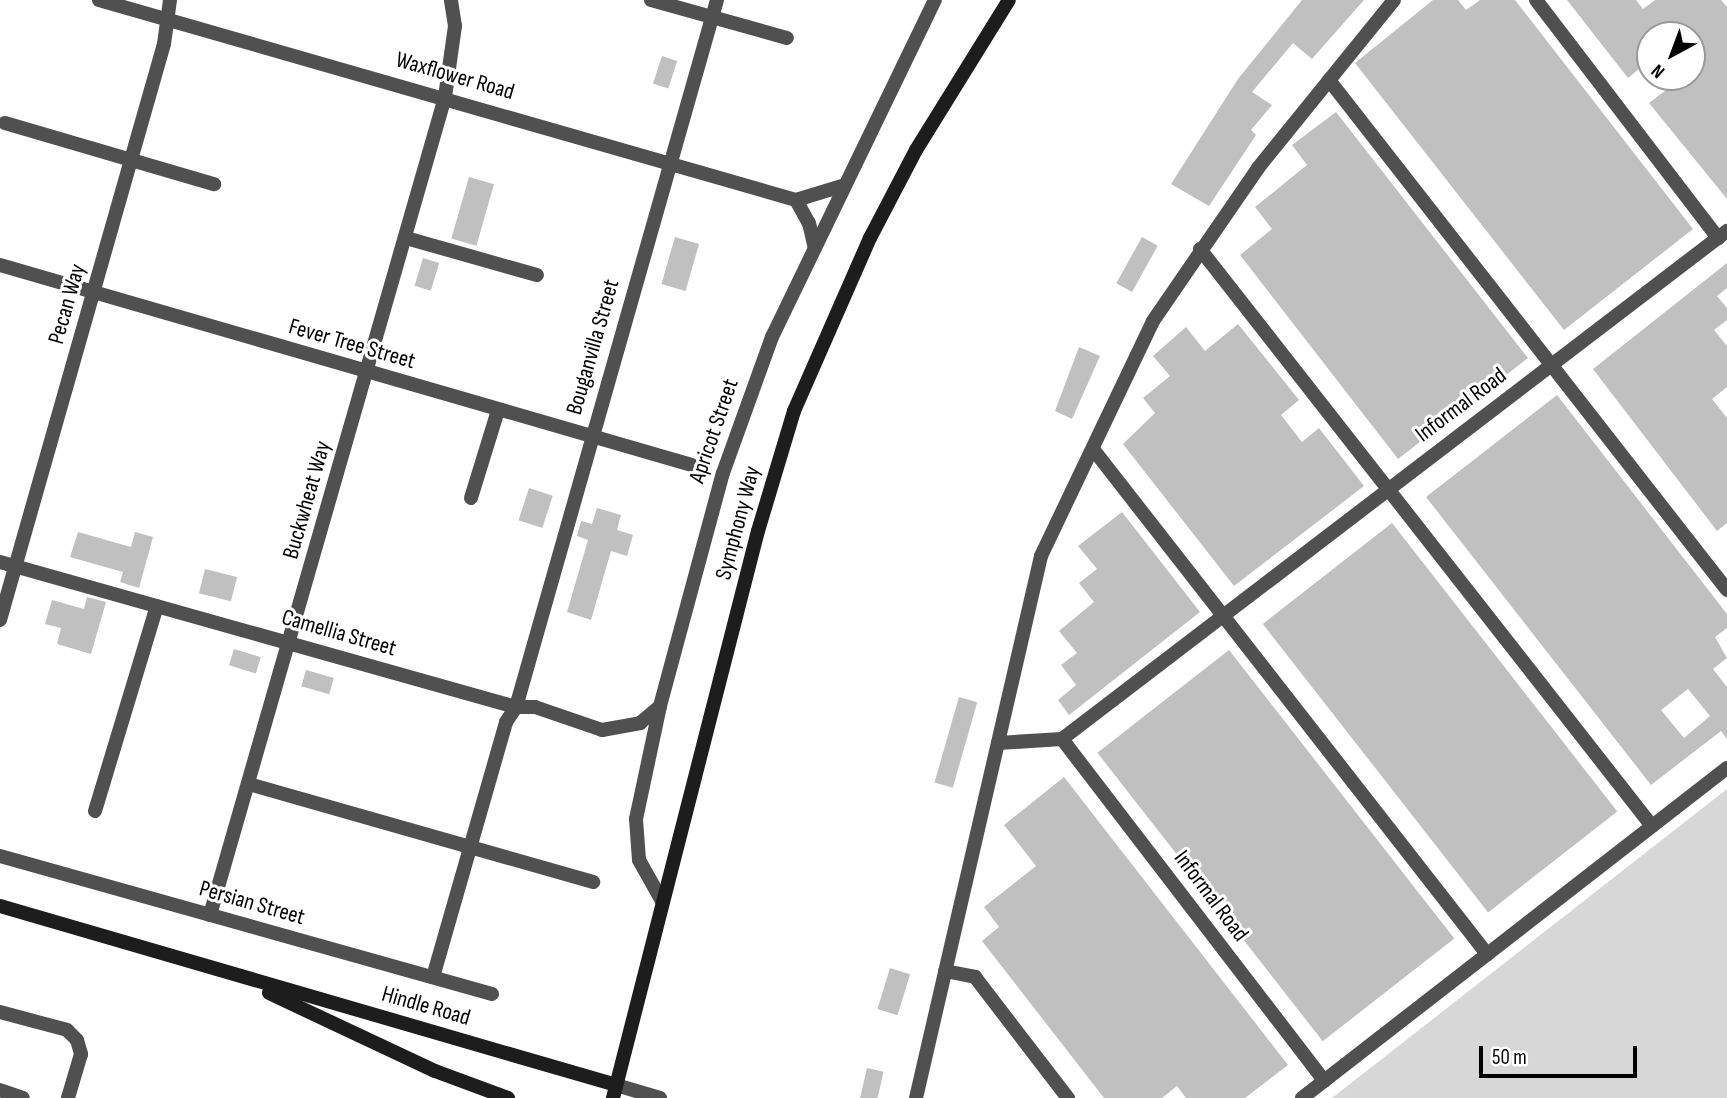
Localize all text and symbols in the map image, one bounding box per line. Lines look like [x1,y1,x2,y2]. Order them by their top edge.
north arrow [1636,21,1706,91]
street label: Waxflower Road [393,46,517,106]
text: N [1647,59,1670,83]
street label: Pecan Way [42,261,92,347]
street label: Bouganvilla Street [560,276,626,418]
street label: Fever Tree Street [286,313,418,375]
street label: Informal Road [1410,362,1512,448]
street label: Apricot Street [683,375,745,487]
street label: Buckwheat Way [277,438,337,562]
street label: Symphony Way [710,463,766,583]
street label: Camellia Street [278,603,400,663]
street label: Informal Road [1168,845,1254,947]
street label: Persian Street [196,875,308,931]
street label: Hindle Road [379,980,473,1032]
scale bar [1482,1032,1640,1076]
text: 50 m [1492,1045,1527,1070]

